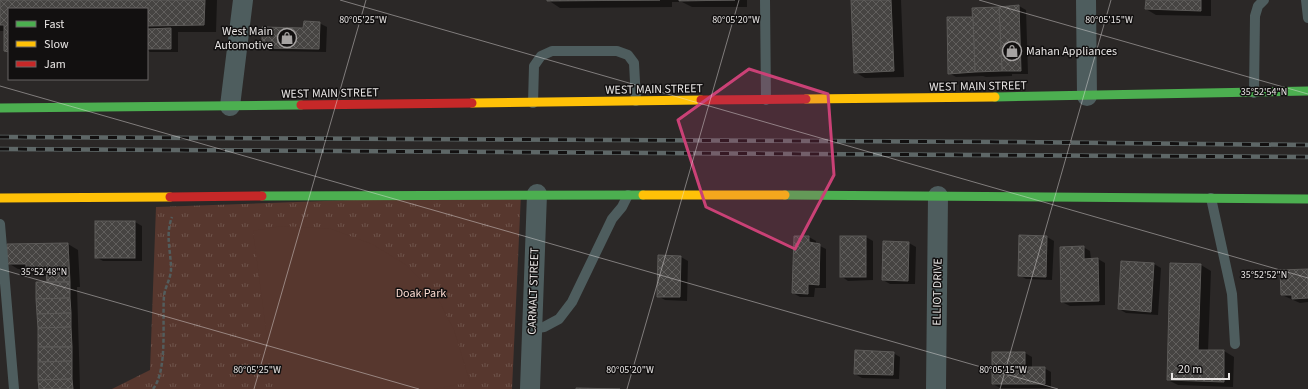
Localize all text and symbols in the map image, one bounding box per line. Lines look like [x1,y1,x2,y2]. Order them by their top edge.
legend [8,8,148,80]
text: 80°05'25"W [339,13,387,27]
text: 80°05'20"W [712,13,760,27]
text: 80°05'15"W [1085,13,1133,27]
text: Fast [44,16,64,33]
place label: West Main Automotive [215,23,273,54]
shop icon: West Main Automotive [276,27,298,49]
text: Slow [44,36,69,53]
shop icon: Mahan Appliances [1001,40,1023,62]
place label: Mahan Appliances [1026,43,1117,60]
text: Jam [44,56,66,73]
street label: WEST MAIN STREET [929,77,1028,96]
street label: WEST MAIN STREET [605,80,704,99]
street label: WEST MAIN STREET [281,84,380,103]
text: 35°52'54"N [1241,85,1287,99]
street label: CARMALT STREET [523,247,544,335]
street label: ELLIOT DRIVE [928,258,947,326]
text: 35°52'48"N [21,265,67,279]
text: 35°52'52"N [1241,268,1287,282]
park label: Doak Park [396,285,446,302]
scale bar [1172,355,1229,381]
text: 20 m [1178,361,1202,378]
text: 80°05'25"W [233,363,281,377]
text: 80°05'20"W [606,363,654,377]
text: 80°05'15"W [979,363,1027,377]

